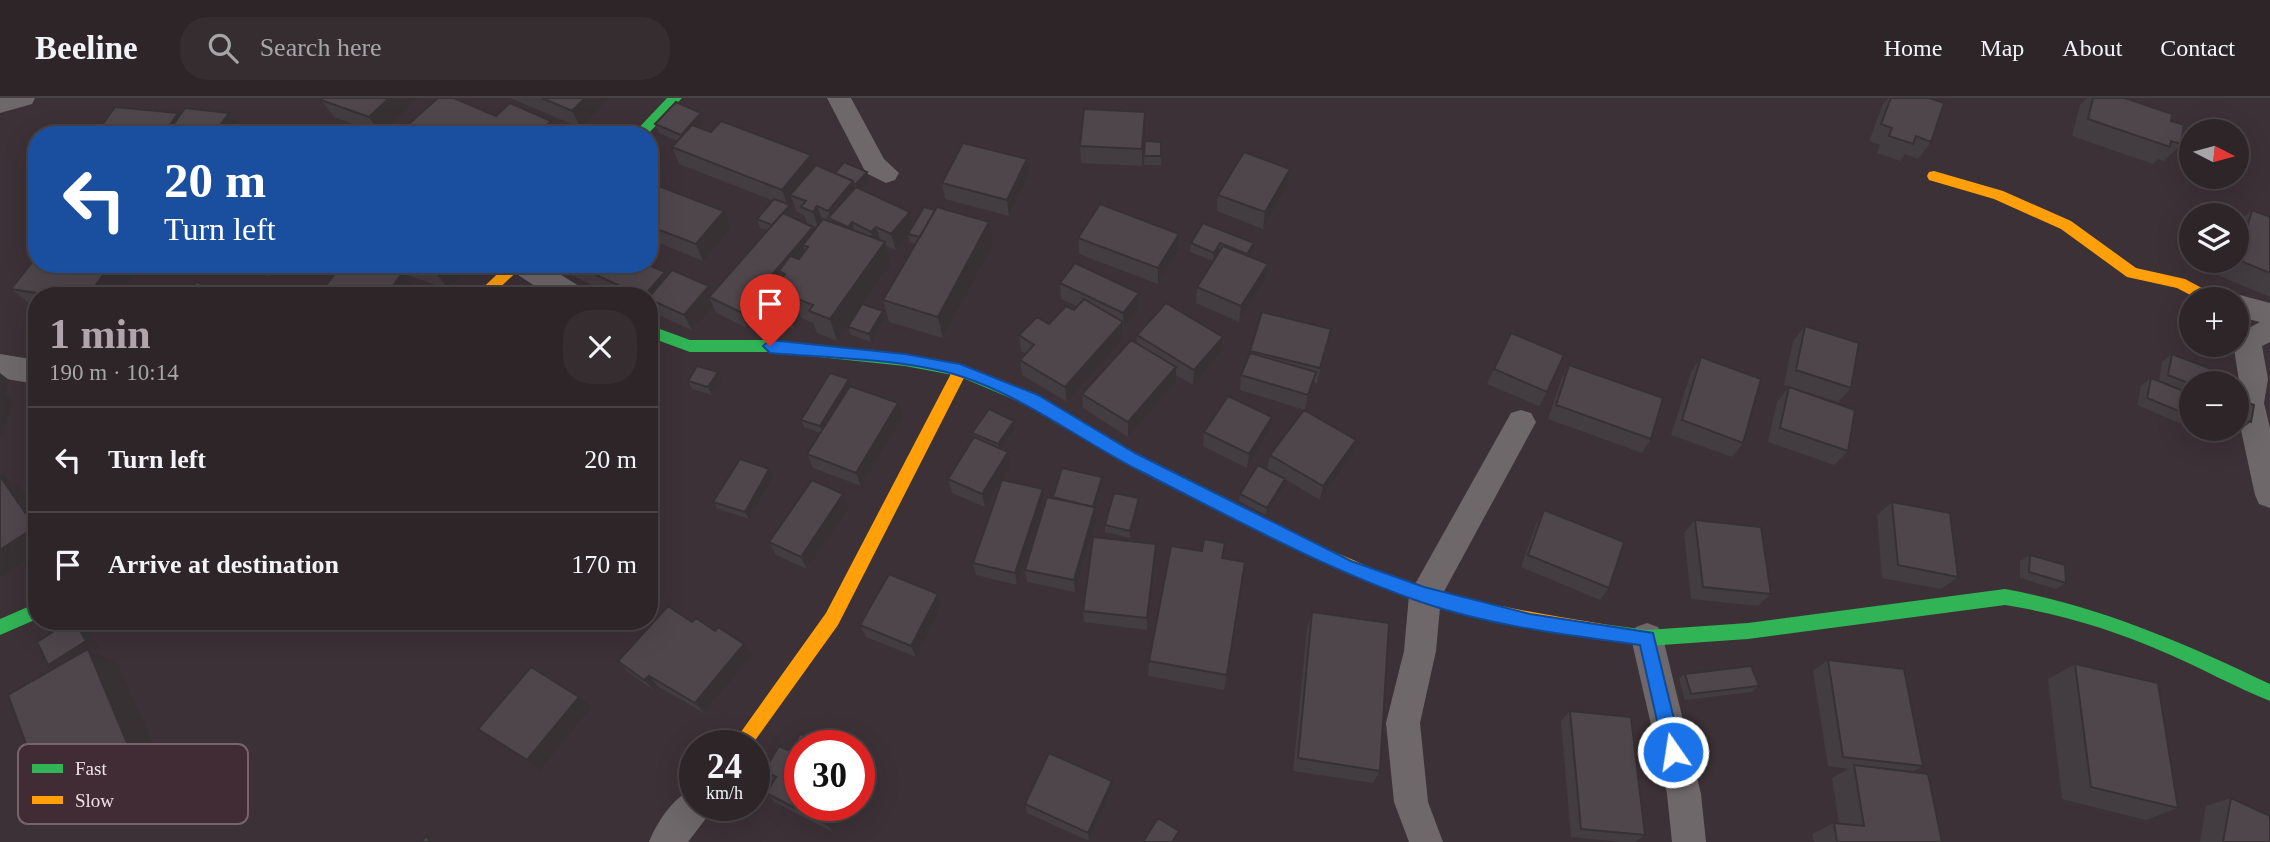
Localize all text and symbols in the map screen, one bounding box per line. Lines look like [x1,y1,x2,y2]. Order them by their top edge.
search box [180,17,670,80]
icon: search [204,29,242,67]
text: Beeline [35,30,138,66]
text: Search here [260,33,382,62]
text: Home [1884,35,1942,61]
text: Map [1980,35,2024,61]
text: About [2062,35,2122,61]
text: Contact [2160,35,2235,61]
north arrow [2179,119,2249,189]
map controls [2179,119,2249,441]
text: 20 m [164,153,266,208]
icon: left [49,154,140,245]
button: layers [2179,203,2249,273]
text: Turn left [164,211,276,247]
pin [740,274,800,346]
icon: arrive [751,285,789,323]
button: + [2179,287,2249,357]
button: close [563,310,637,384]
text: 1 min [49,311,151,357]
text: 190 m · 10:14 [49,360,179,385]
button: − [2179,371,2249,441]
icon: left [49,441,87,479]
text: Turn left [108,445,206,474]
text: 20 m [584,445,637,474]
icon: arrive [49,546,87,584]
text: Arrive at destination [108,550,339,579]
text: 170 m [571,550,637,579]
position arrow [1636,715,1710,789]
speed limit sign: 30 [784,730,875,821]
legend [18,744,248,824]
text: 24 [707,747,742,786]
text: Fast [75,758,107,779]
text: km/h [706,783,743,803]
text: Slow [75,790,114,811]

